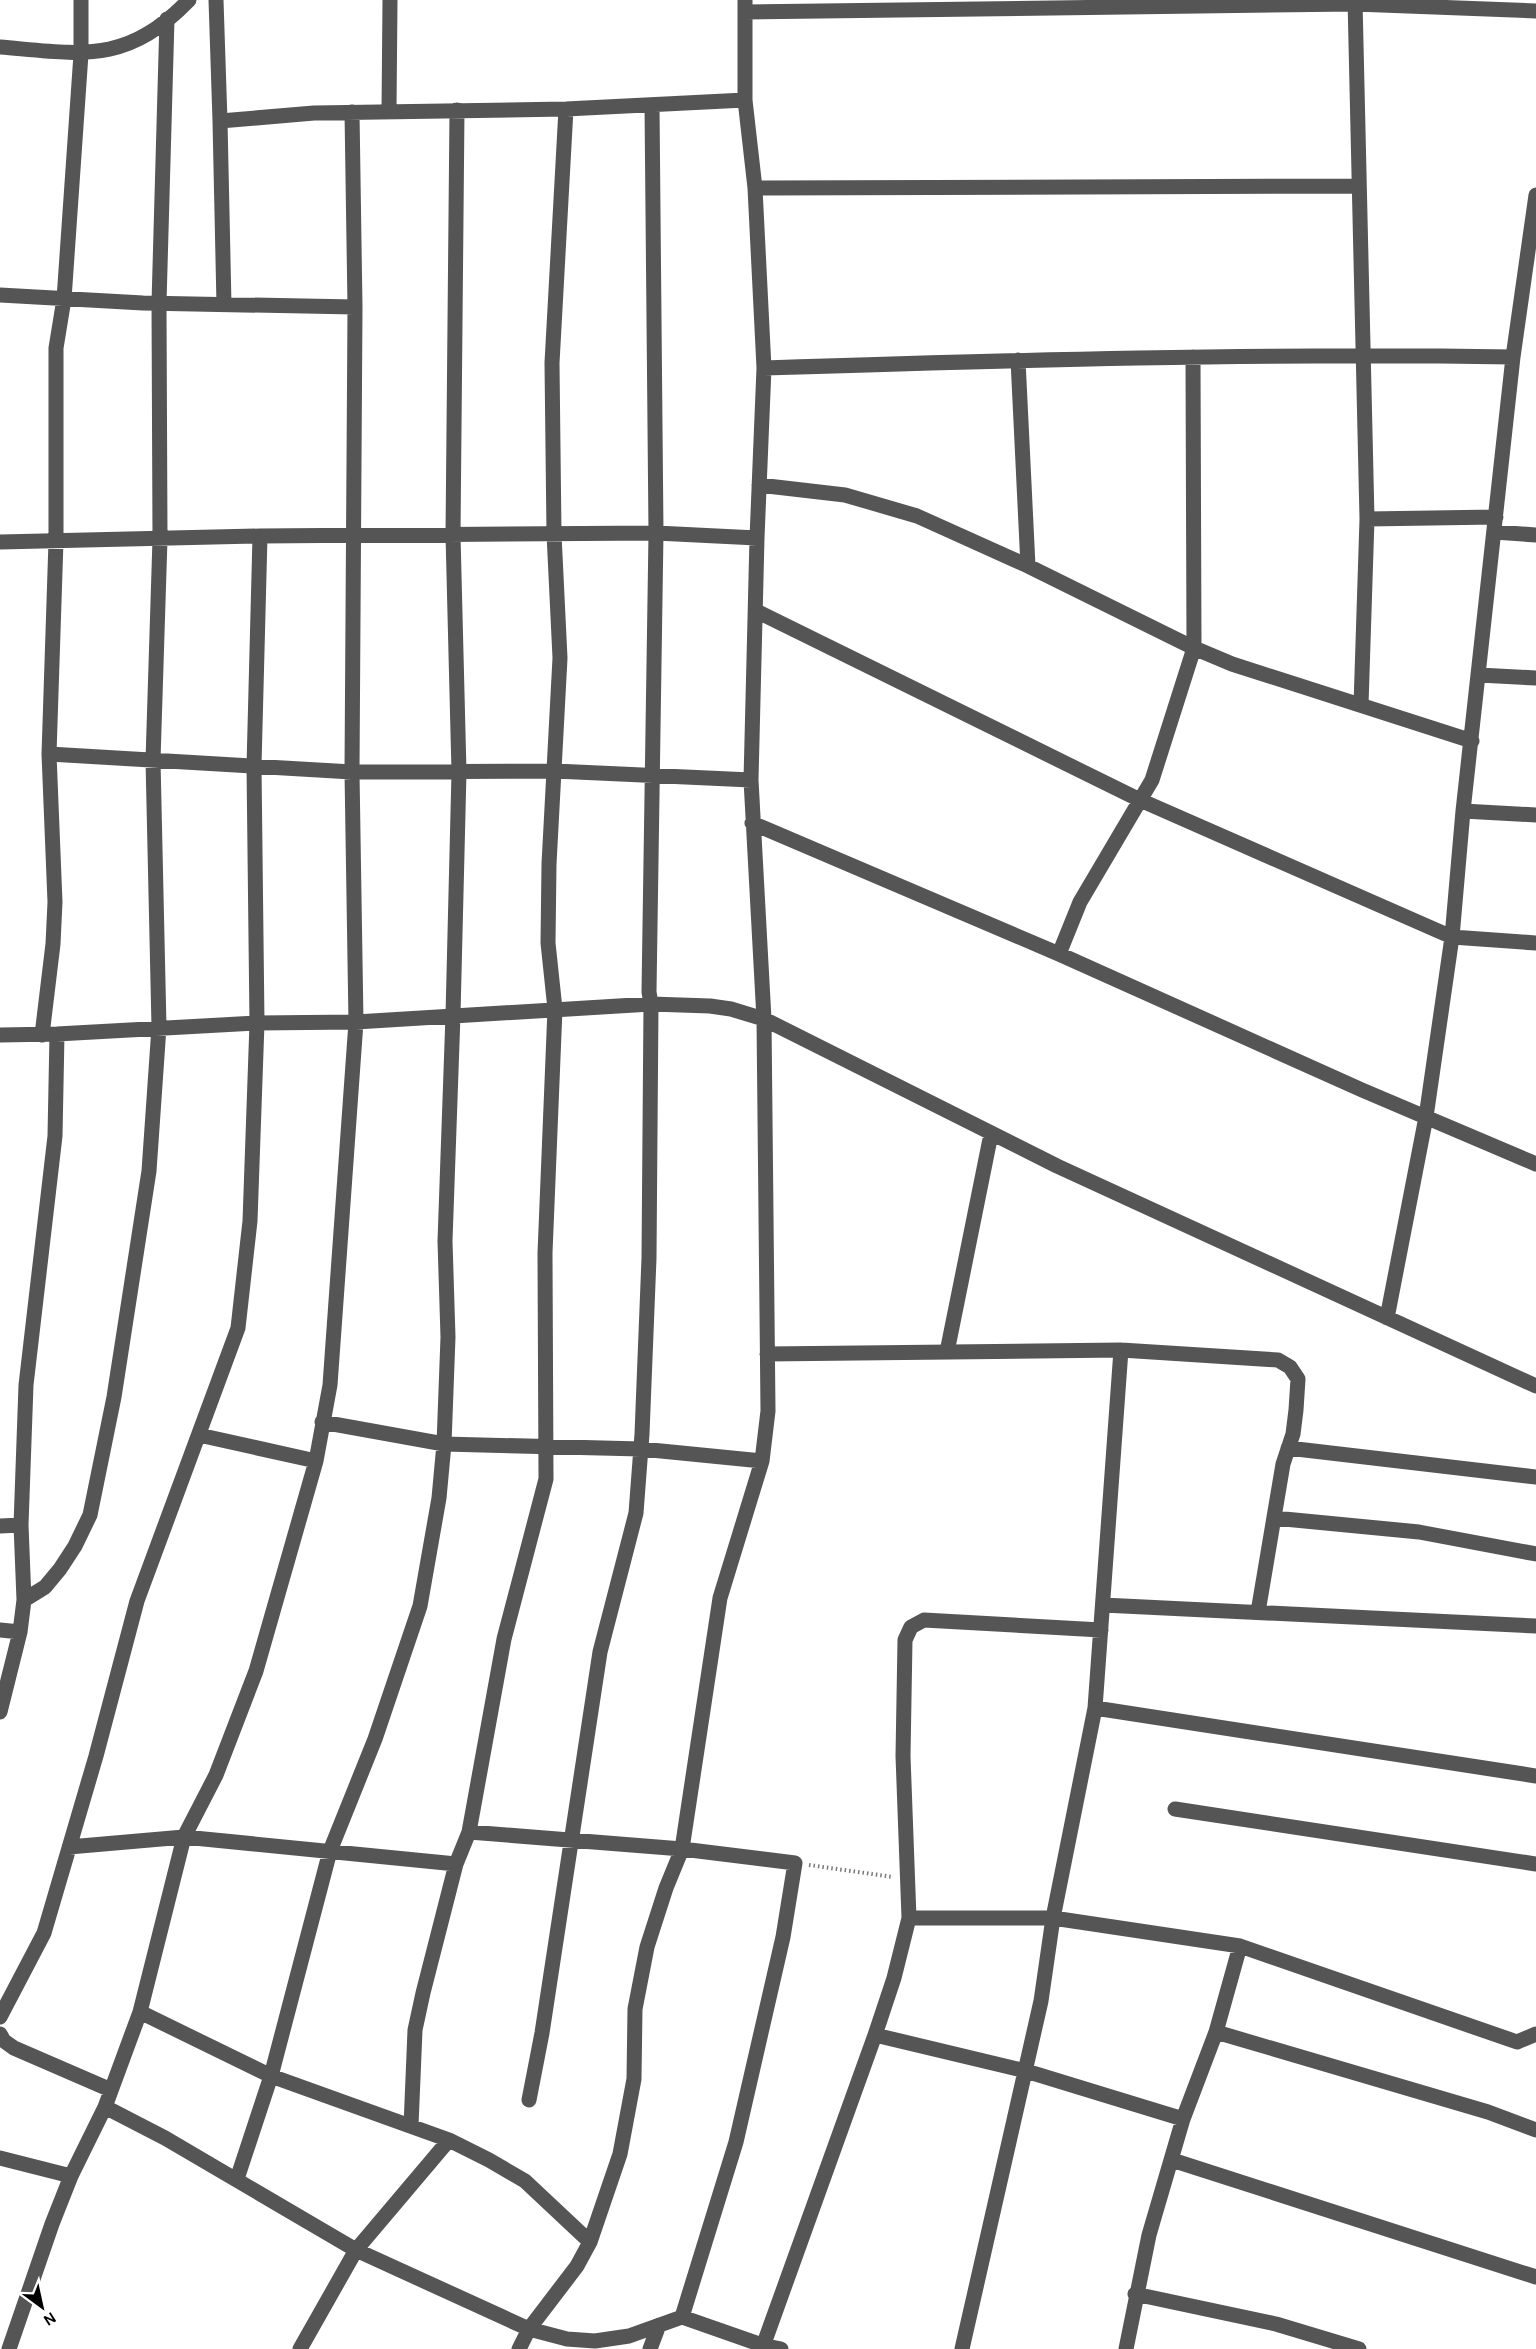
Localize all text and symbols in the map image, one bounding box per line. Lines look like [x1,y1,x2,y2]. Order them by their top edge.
north arrow [12,2277,72,2337]
text: N [40,2308,60,2330]

